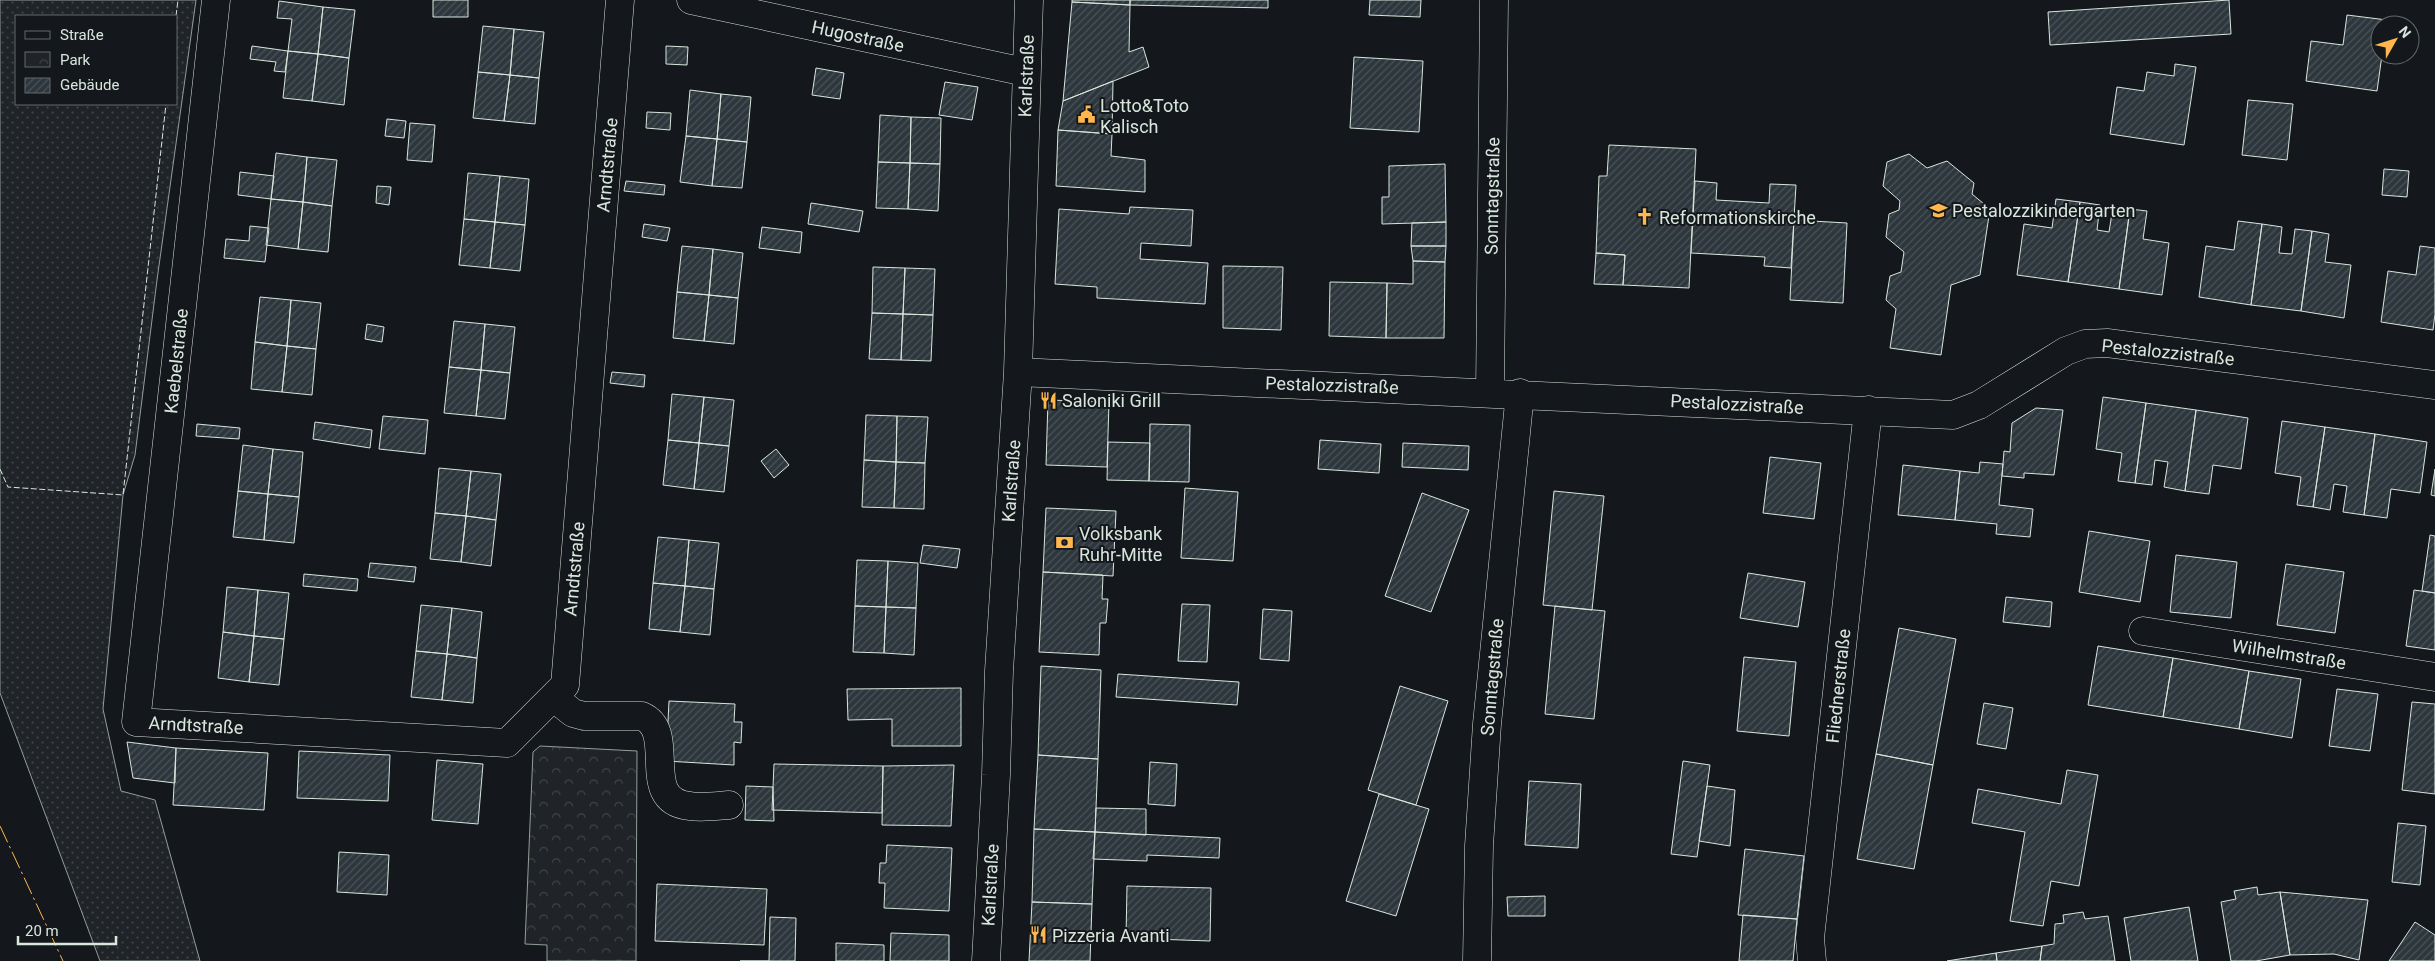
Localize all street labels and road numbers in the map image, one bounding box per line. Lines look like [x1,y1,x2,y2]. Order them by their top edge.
street label: Hugostraße [810,16,906,56]
street label: Karlstraße [1014,34,1038,118]
street label: Arndtstraße [592,117,622,213]
street label: Sonntagstraße [1480,137,1504,255]
street label: Kaebelstraße [160,307,192,415]
street label: Pestalozzistraße [2101,335,2235,369]
street label: Pestalozzistraße [1265,372,1399,398]
street label: Pestalozzistraße [1670,390,1804,418]
street label: Karlstraße [998,439,1024,523]
street label: Arndtstraße [559,521,589,617]
street label: Sonntagstraße [1476,618,1508,736]
street label: Fliednerstraße [1822,628,1854,744]
street label: Wilhelmstraße [2230,635,2348,673]
street label: Arndtstraße [148,712,244,738]
street label: Karlstraße [977,843,1003,927]

